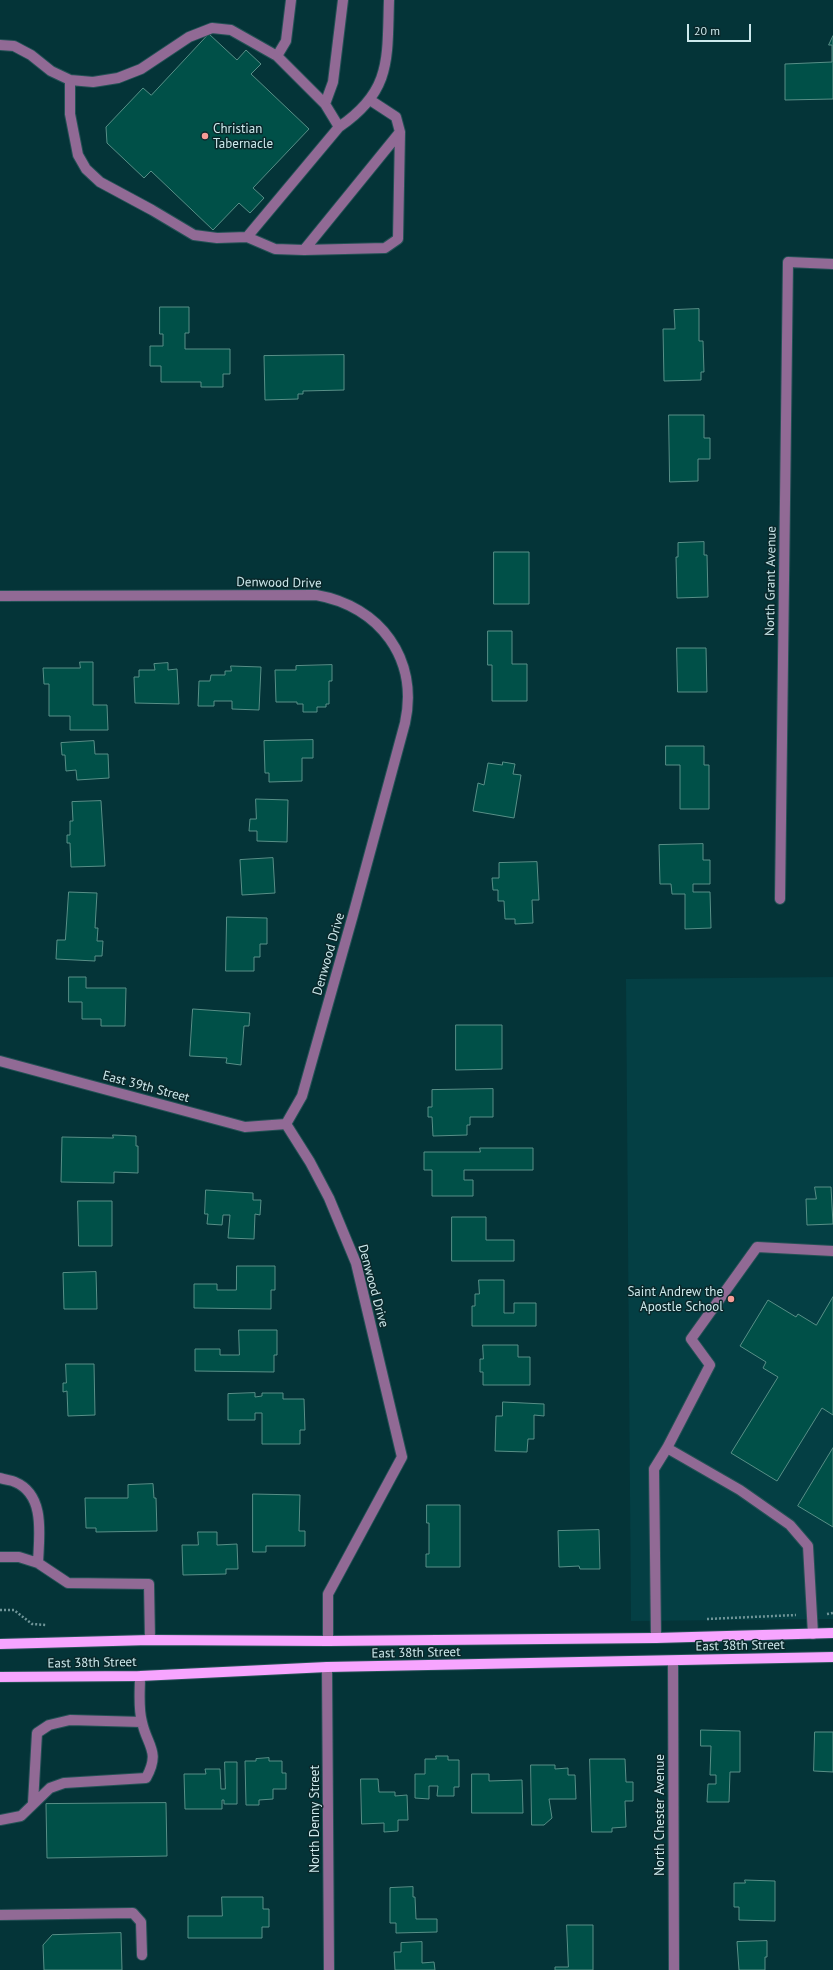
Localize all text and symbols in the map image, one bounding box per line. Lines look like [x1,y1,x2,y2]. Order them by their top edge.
scale bar [689,16,753,42]
text: 20 m [694,23,720,38]
place label: Christian Tabernacle [213,121,273,152]
marker: Christian Tabernacle [200,131,210,141]
street label: North Grant Avenue [762,526,780,636]
street label: Denwood Drive [236,574,322,592]
street label: Denwood Drive [310,911,348,997]
street label: East 39th Street [101,1068,191,1106]
street label: Denwood Drive [354,1243,392,1329]
place label: Saint Andrew the Apostle School [627,1284,723,1315]
marker: Saint Andrew the Apostle School [726,1294,736,1304]
street label: East 38th Street [695,1637,785,1655]
street label: East 38th Street [371,1644,461,1662]
street label: East 38th Street [47,1654,137,1672]
street label: North Chester Avenue [652,1754,668,1876]
street label: North Denny Street [307,1765,323,1873]

